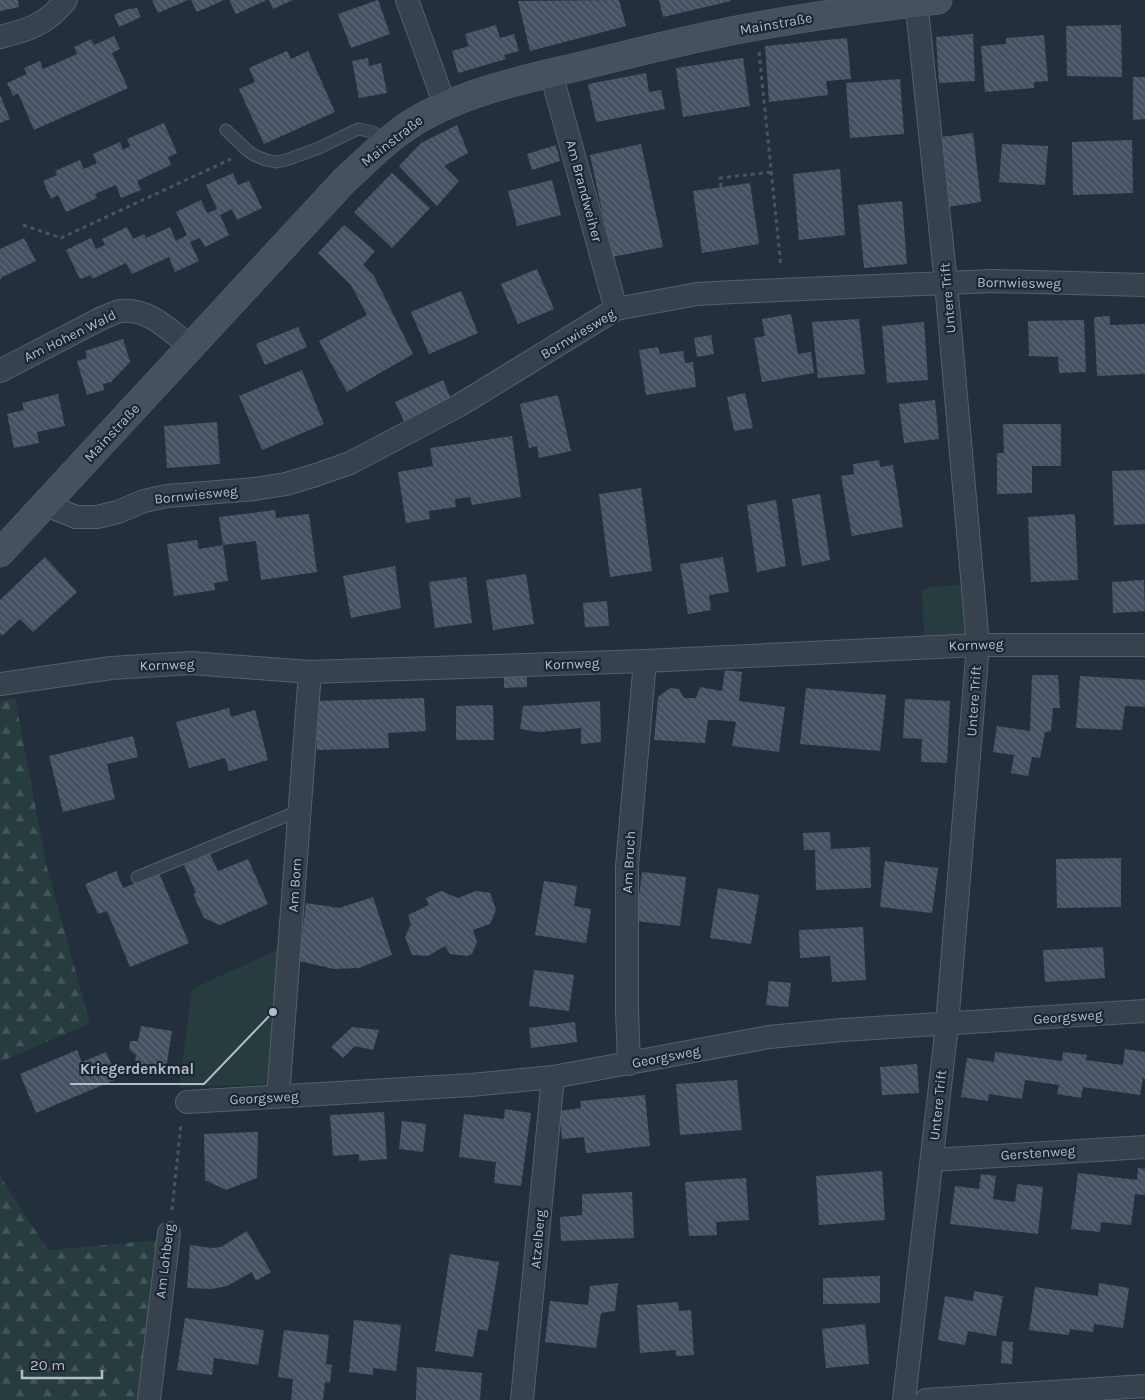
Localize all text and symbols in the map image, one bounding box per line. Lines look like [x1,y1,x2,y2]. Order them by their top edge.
street label: Mainstraße [738,9,814,39]
street label: Mainstraße [358,112,426,170]
street label: Am Brandweiher [562,138,606,245]
street label: Untere Trift [936,262,960,334]
street label: Bornwiesweg [977,274,1061,292]
street label: Bornwiesweg [538,305,618,363]
street label: Am Hohen Wald [21,306,119,366]
street label: Mainstraße [81,400,143,466]
street label: Bornwiesweg [153,482,239,508]
street label: Kornweg [948,636,1004,654]
street label: Kornweg [544,655,600,673]
street label: Kornweg [139,656,195,674]
street label: Untere Trift [963,665,985,737]
street label: Am Bruch [619,830,639,894]
street label: Am Born [285,857,305,913]
street label: Georgsweg [1033,1006,1103,1028]
street label: Georgsweg [630,1042,702,1072]
callout: Kriegerdenkmal [70,1054,204,1084]
text: Kriegerdenkmal [80,1060,194,1078]
street label: Untere Trift [926,1069,950,1141]
street label: Georgsweg [229,1088,299,1108]
street label: Gerstenweg [1000,1142,1076,1164]
street label: Atzelberg [527,1209,549,1269]
street label: Am Lohberg [152,1222,178,1299]
scale bar [22,1348,102,1380]
text: 20 m [30,1356,65,1374]

